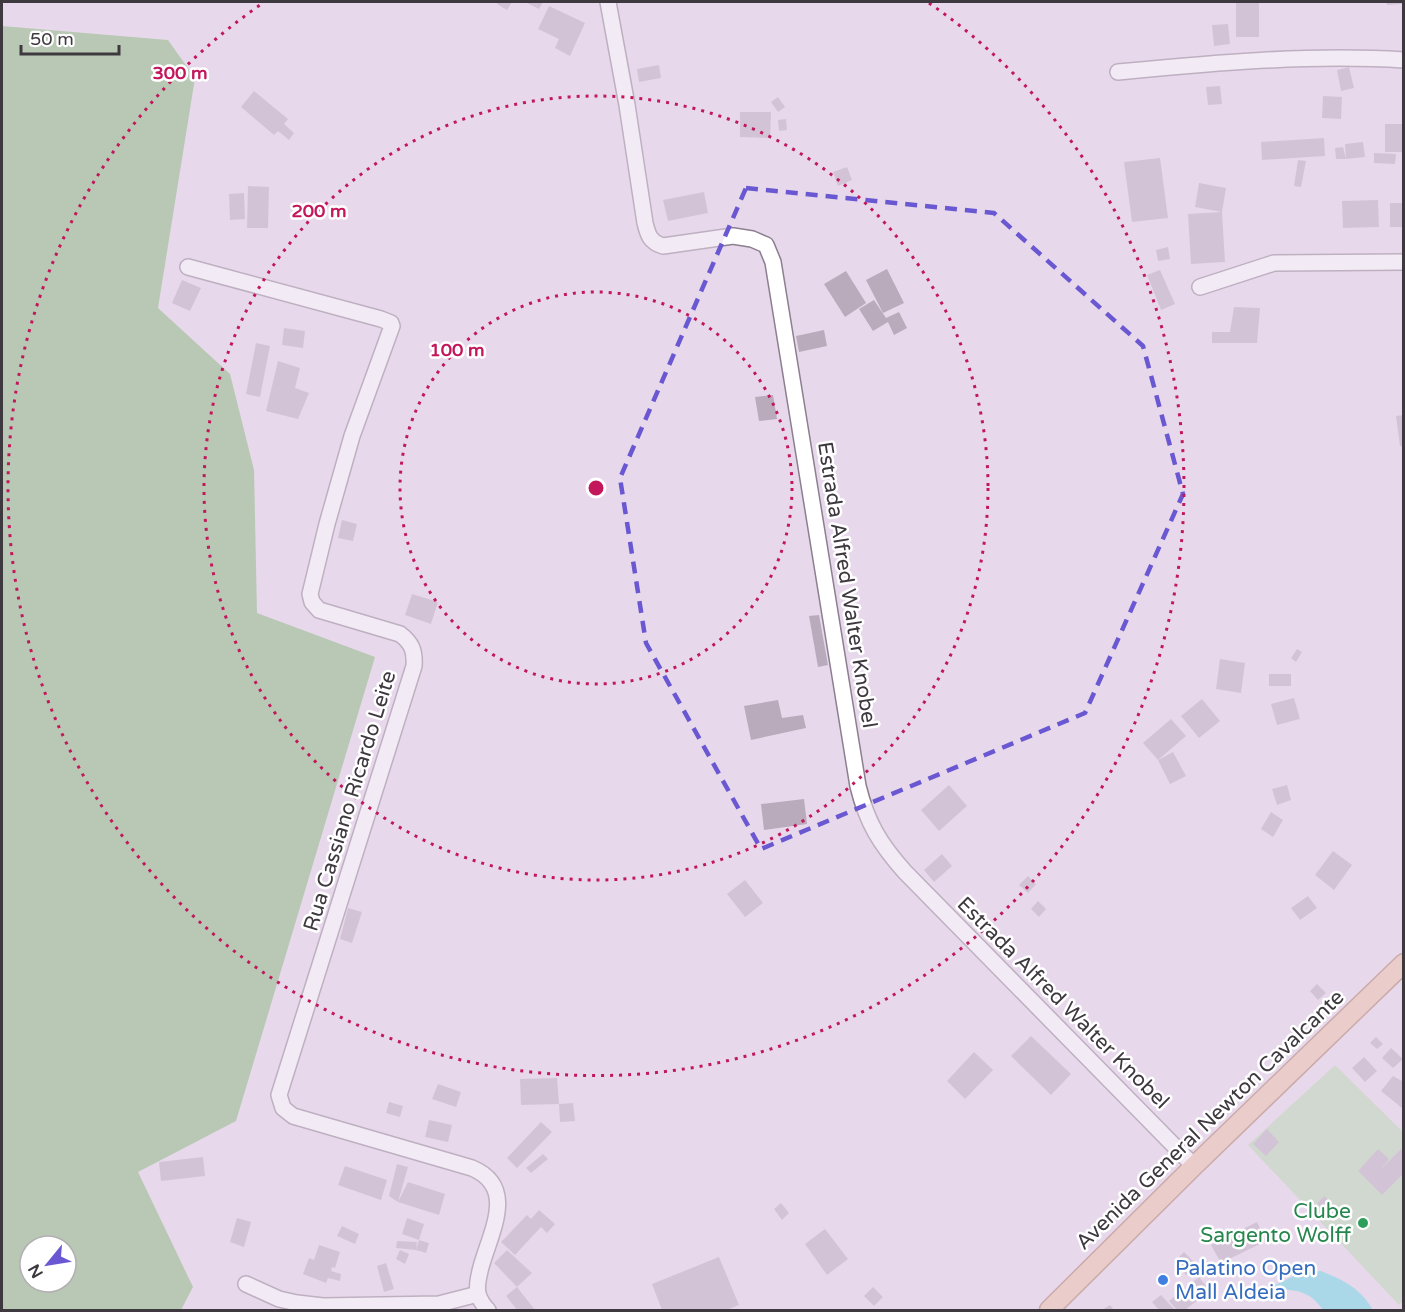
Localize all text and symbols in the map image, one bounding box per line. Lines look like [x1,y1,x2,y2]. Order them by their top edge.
scale bar [21,18,118,56]
text: 50 m [30,28,74,50]
text: 300 m [152,62,208,84]
text: 200 m [291,200,347,222]
text: 100 m [429,339,485,361]
street label: Estrada Alfred Walter Knobel [812,440,882,730]
centre of rings [586,478,606,498]
street label: Rua Cassiano Ricardo Leite [298,668,402,934]
street label: Estrada Alfred Walter Knobel [952,892,1174,1114]
street label: Avenida General Newton Cavalcante [1071,985,1349,1255]
place label: Clube Sargento Wolff [1200,1199,1352,1248]
marker: Clube Sargento Wolff [1356,1216,1370,1230]
north arrow [18,1234,78,1294]
place label: Palatino Open Mall Aldeia [1175,1256,1316,1305]
text: N [24,1260,48,1282]
marker: Palatino Open Mall Aldeia [1156,1273,1170,1287]

